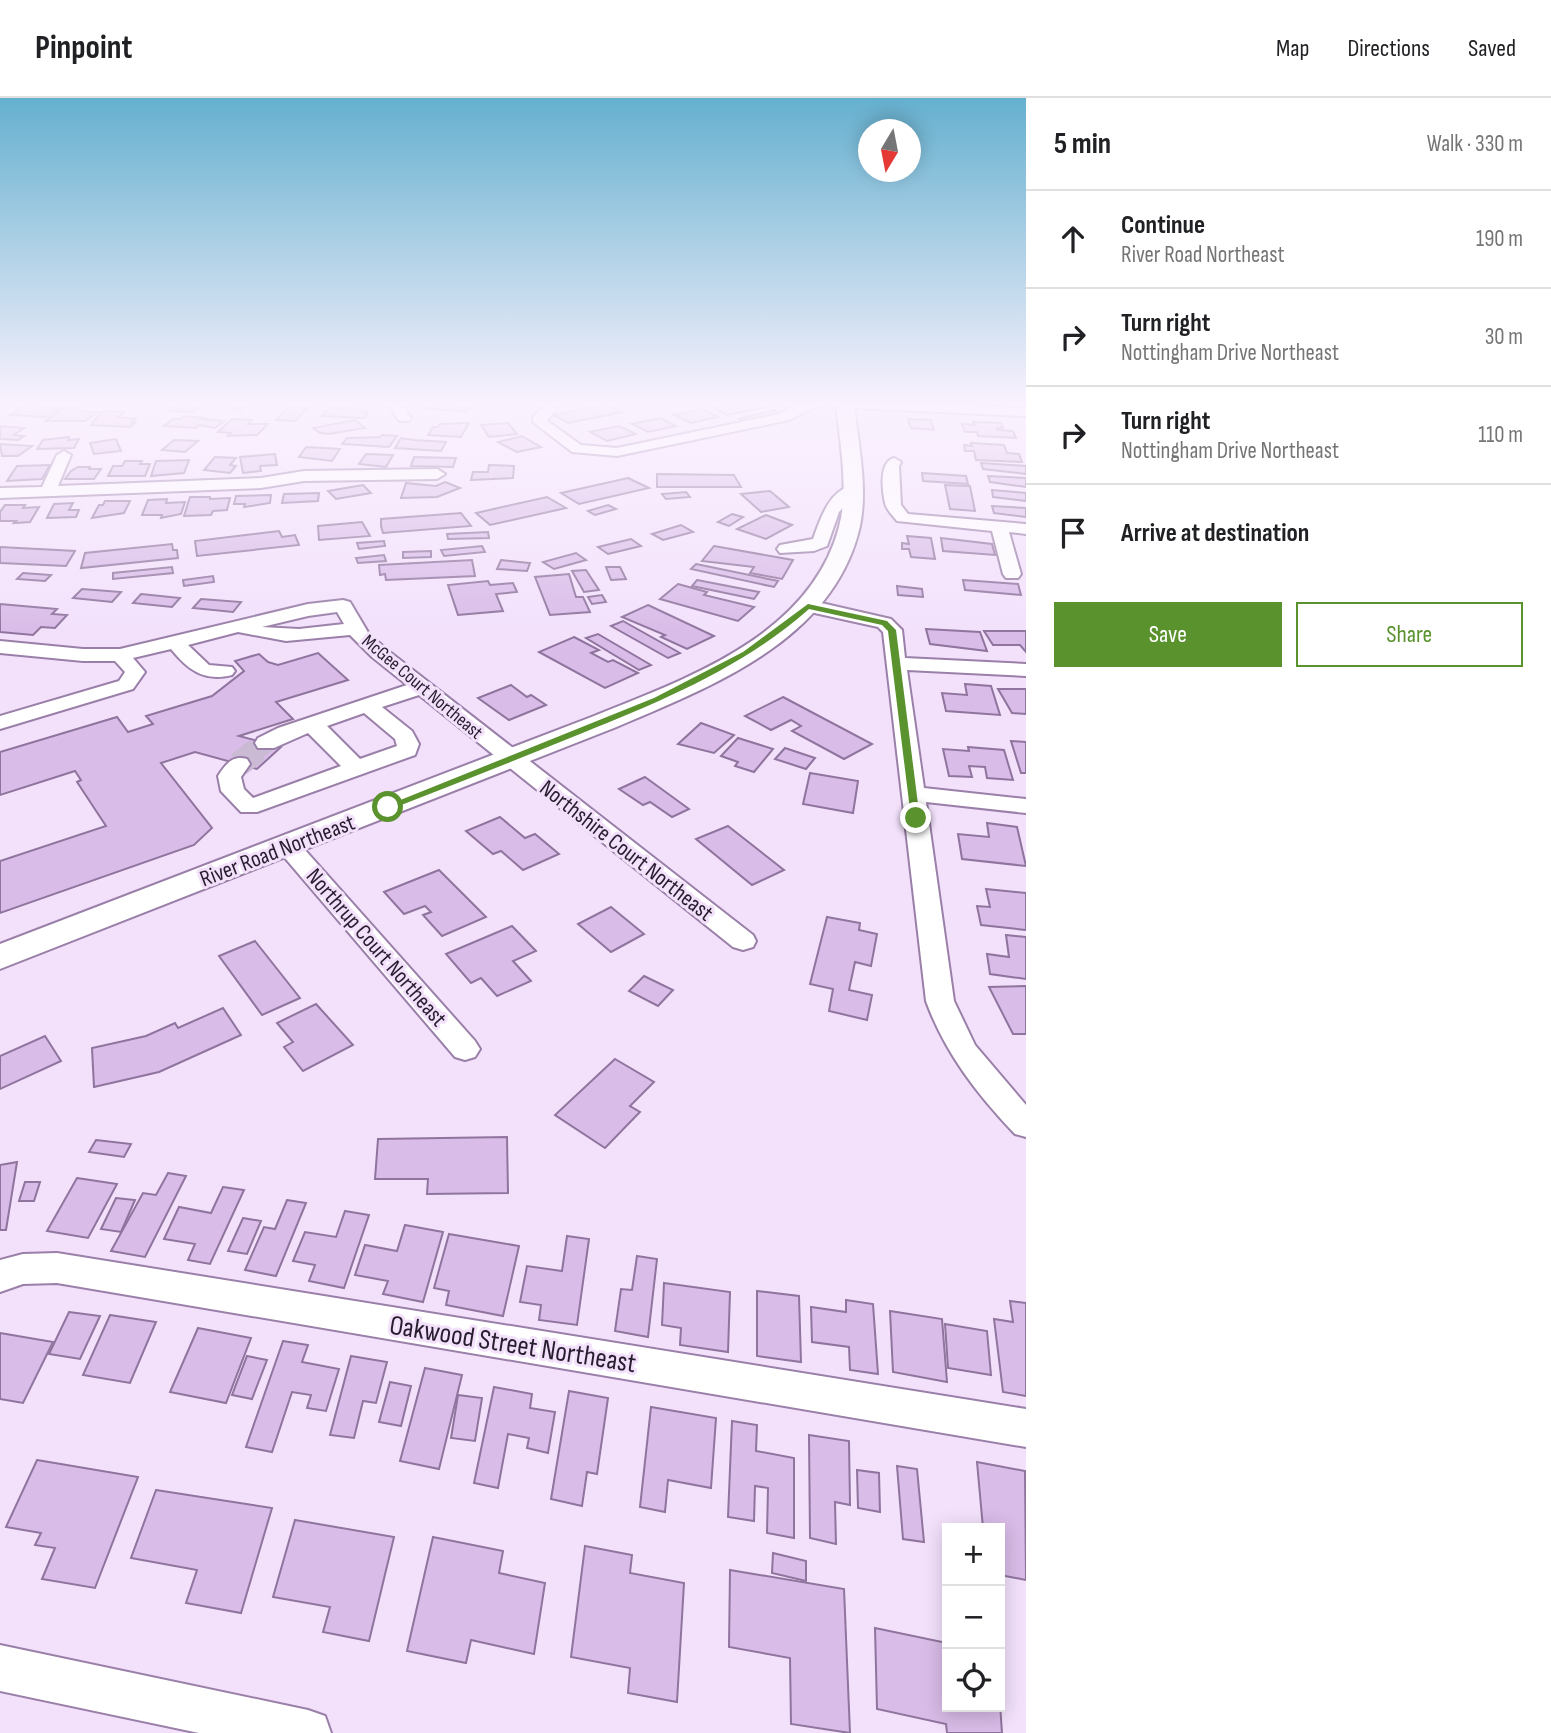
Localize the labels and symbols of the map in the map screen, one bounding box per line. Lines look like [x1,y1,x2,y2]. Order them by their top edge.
north arrow [858,119,921,182]
street label: McGee Court Northeast [357,630,487,745]
street label: Northshire Court Northeast [534,774,719,927]
route start [372,791,403,822]
route end [900,802,931,833]
street label: River Road Northeast [196,809,359,893]
street label: Northrup Court Northeast [300,863,453,1032]
street label: Oakwood Street Northeast [387,1309,638,1380]

